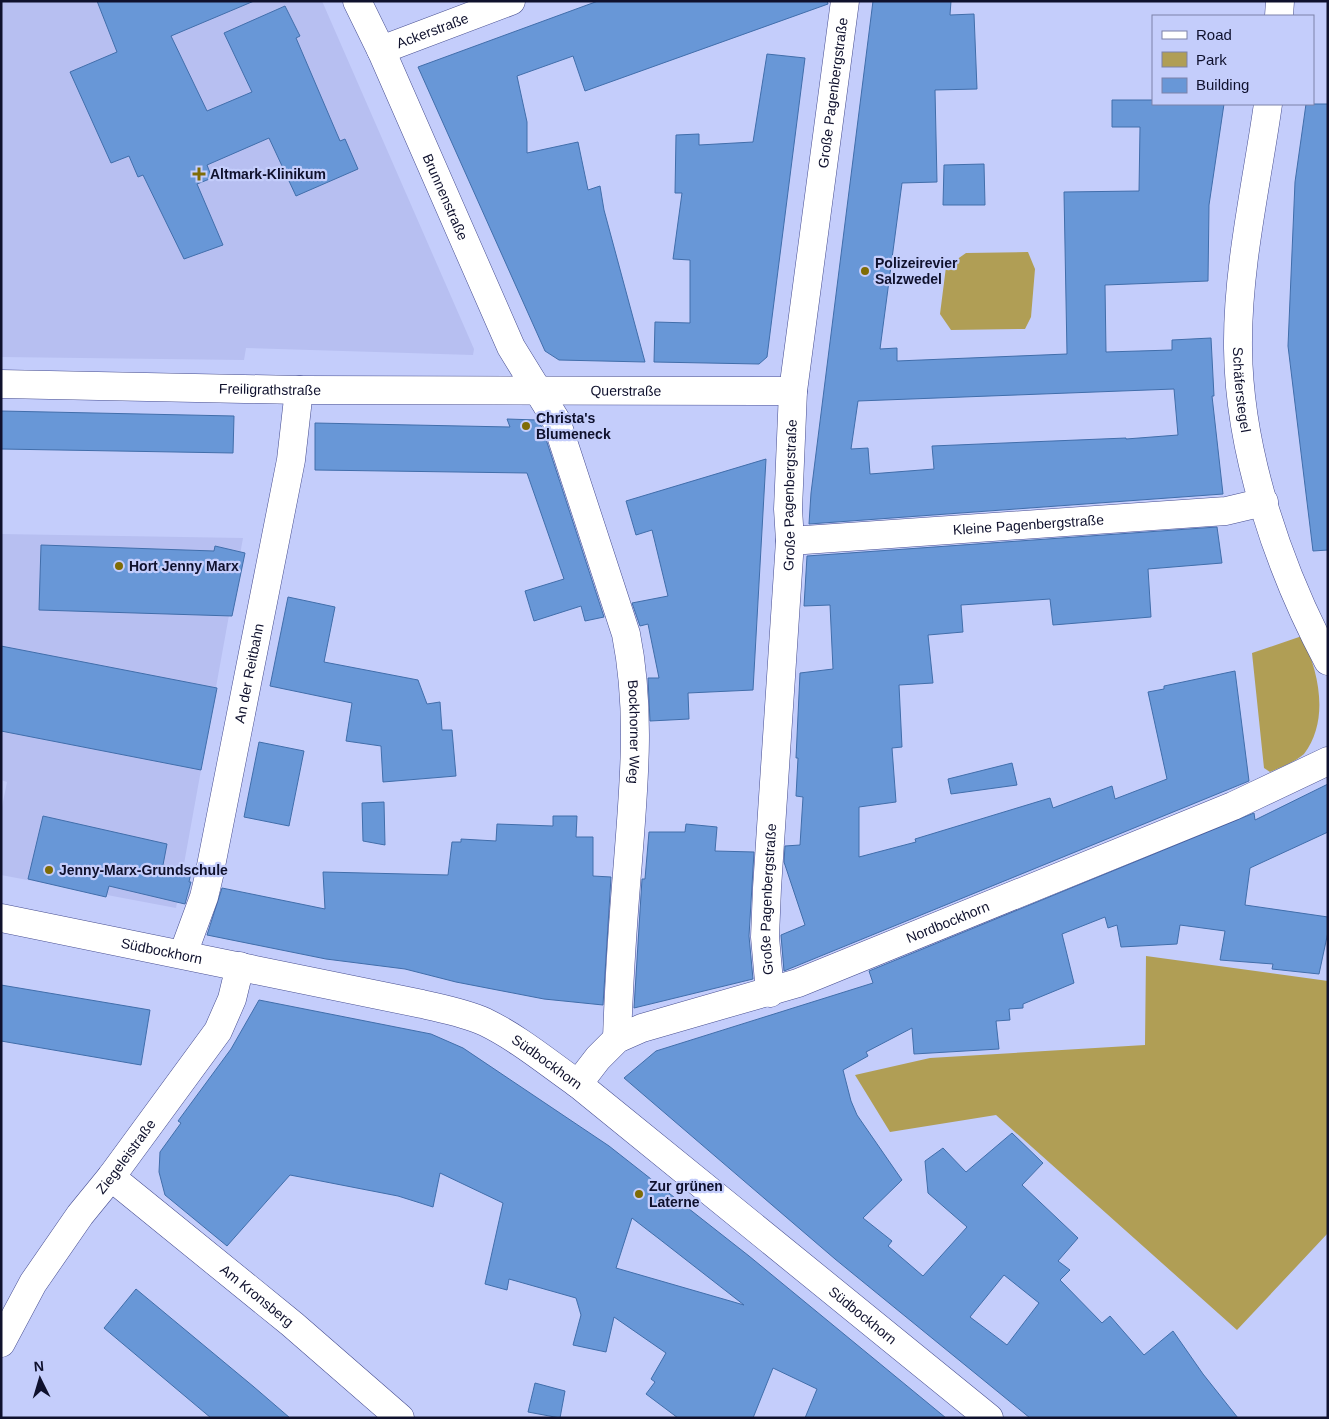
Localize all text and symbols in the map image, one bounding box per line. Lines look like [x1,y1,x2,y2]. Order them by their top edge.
street label: Ackerstraße [394,10,471,51]
legend [1152,15,1314,105]
street label: Große Pagenbergstraße [815,16,851,169]
text: Road [1196,26,1232,43]
text: Park [1196,51,1227,68]
text: Building [1196,76,1249,93]
street label: Brunnenstraße [419,151,471,243]
place label: Altmark-Klinikum [210,166,326,182]
marker: Altmark-Klinikum [192,167,206,181]
place label: Polizeirevier Salzwedel [875,255,958,287]
marker: Polizeirevier Salzwedel [859,265,871,277]
street label: Schäferstegel [1230,347,1254,434]
street label: Freiligrathstraße [219,380,321,398]
street label: Querstraße [590,383,662,399]
place label: Christa's Blumeneck [536,410,611,442]
street label: Große Pagenbergstraße [780,419,800,571]
marker: Christa's Blumeneck [520,420,532,432]
street label: Kleine Pagenbergstraße [952,511,1105,538]
place label: Hort Jenny Marx [129,558,239,574]
marker: Hort Jenny Marx [113,560,125,572]
street label: An der Reitbahn [231,622,267,724]
street label: Bockhorner Weg [625,679,643,784]
street label: Große Pagenbergstraße [757,823,779,976]
place label: Jenny-Marx-Grundschule [59,862,228,878]
marker: Jenny-Marx-Grundschule [43,864,55,876]
street label: Nordbockhorn [904,898,992,946]
street label: Südbockhorn [120,935,204,967]
street label: Südbockhorn [509,1031,585,1092]
street label: Ziegeleistraße [93,1116,159,1197]
place label: Zur grünen Laterne [649,1178,723,1210]
marker: Zur grünen Laterne [633,1188,645,1200]
street label: Am Kronsberg [217,1261,297,1330]
street label: Südbockhorn [826,1283,900,1348]
north arrow [15,1354,65,1404]
text: N [33,1358,45,1374]

